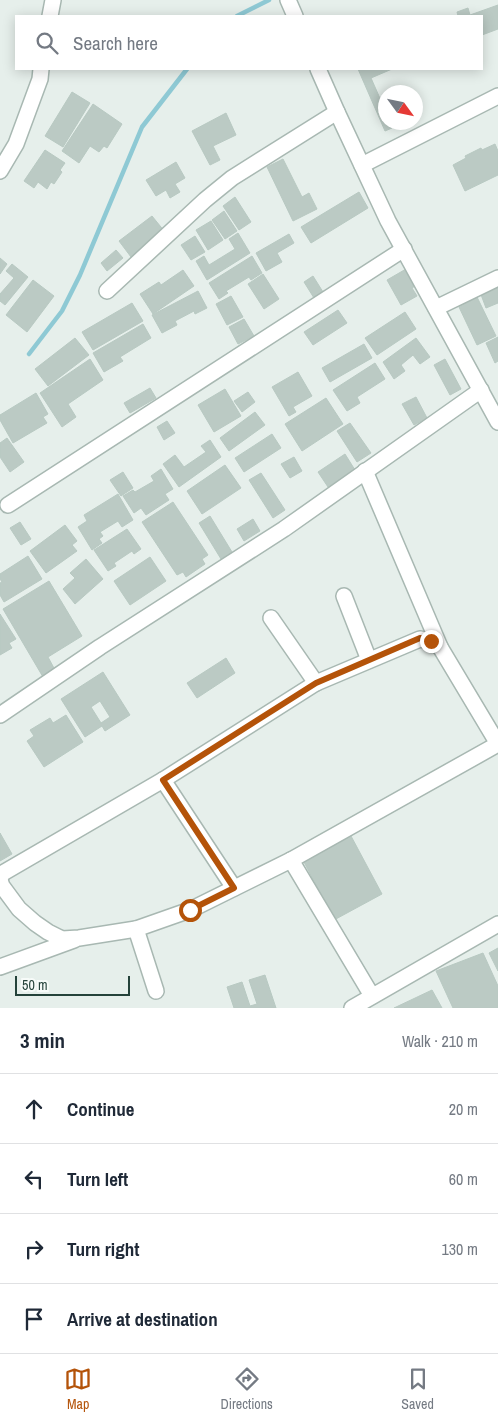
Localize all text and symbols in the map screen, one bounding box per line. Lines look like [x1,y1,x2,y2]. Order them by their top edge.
search box [15,15,483,70]
icon: search [33,29,61,57]
text: Search here [73,30,158,56]
north arrow [378,85,423,130]
route end [420,630,443,653]
route start [179,899,202,922]
scale bar [15,973,130,996]
text: 50 m [22,976,48,994]
text: 3 min [20,1026,65,1055]
text: Walk · 210 m [402,1030,478,1052]
icon: ahead [20,1095,48,1123]
text: Continue [67,1096,135,1122]
text: 20 m [449,1098,478,1120]
icon: left [20,1165,48,1193]
text: Turn left [67,1166,128,1192]
text: 60 m [449,1168,478,1190]
icon: right [20,1235,48,1263]
text: Turn right [67,1236,139,1262]
text: 130 m [442,1238,478,1260]
icon: arrive [20,1305,48,1333]
text: Arrive at destination [67,1306,218,1332]
tab: Map [64,1365,92,1413]
tab: Directions [221,1365,273,1413]
tab: Saved [401,1365,434,1413]

